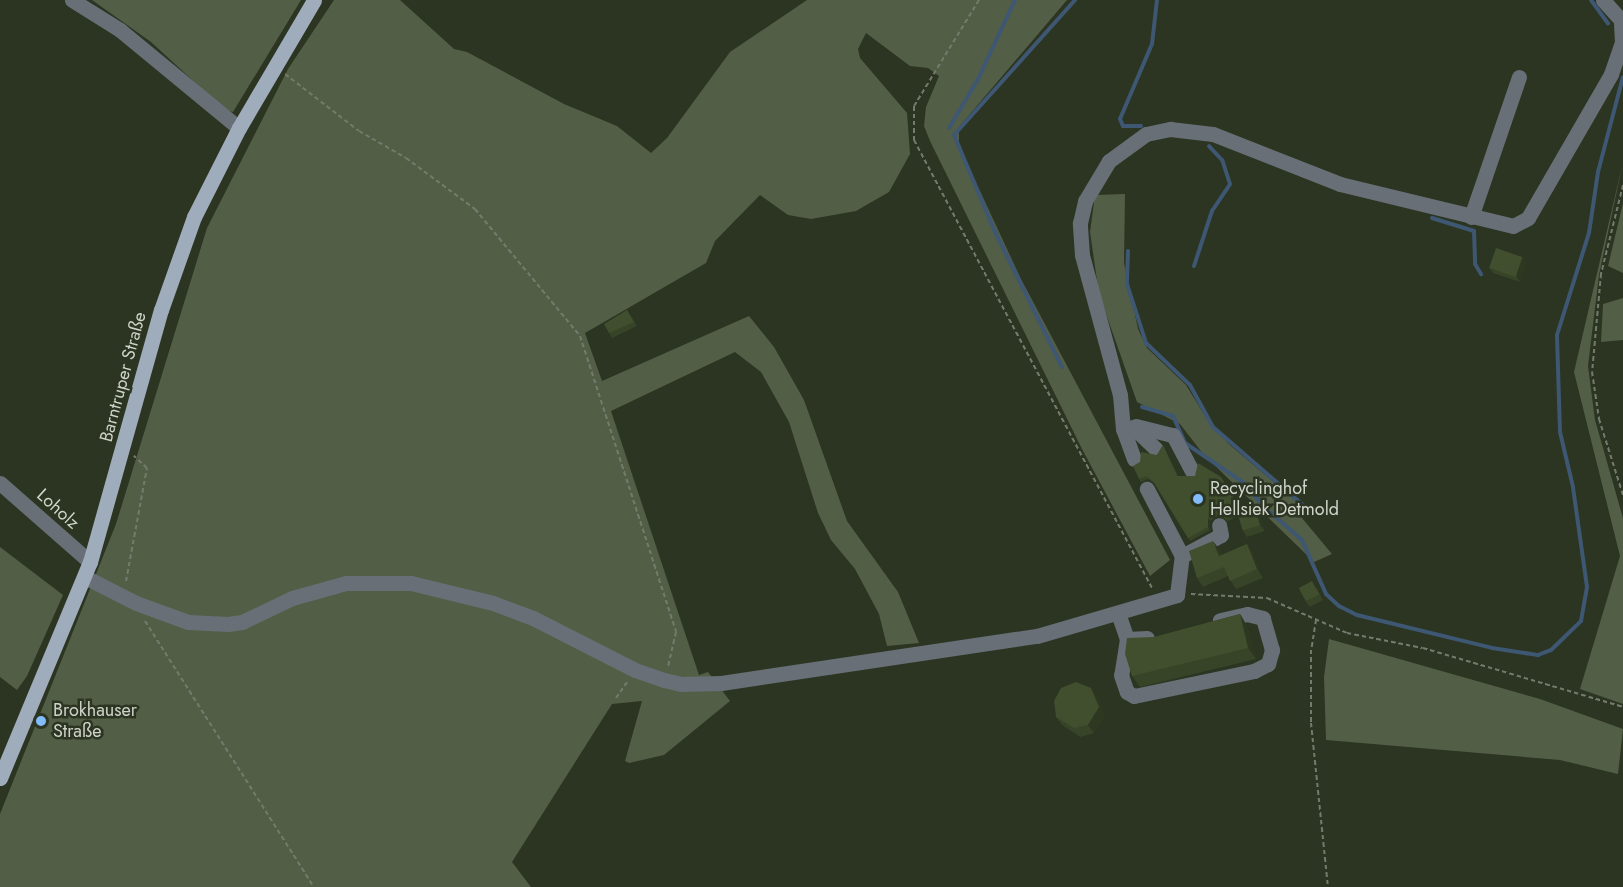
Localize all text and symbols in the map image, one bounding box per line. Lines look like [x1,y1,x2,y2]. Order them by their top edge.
street label: Barntruper Straße [95,310,151,444]
place label: Recyclinghof Hellsiek Detmold [1210,478,1339,520]
street label: Loholz [32,484,84,534]
marker: Recyclinghof Hellsiek Detmold [1191,492,1205,506]
place label: Brokhauser Straße [53,700,137,742]
marker: Brokhauser Straße [34,714,48,728]

